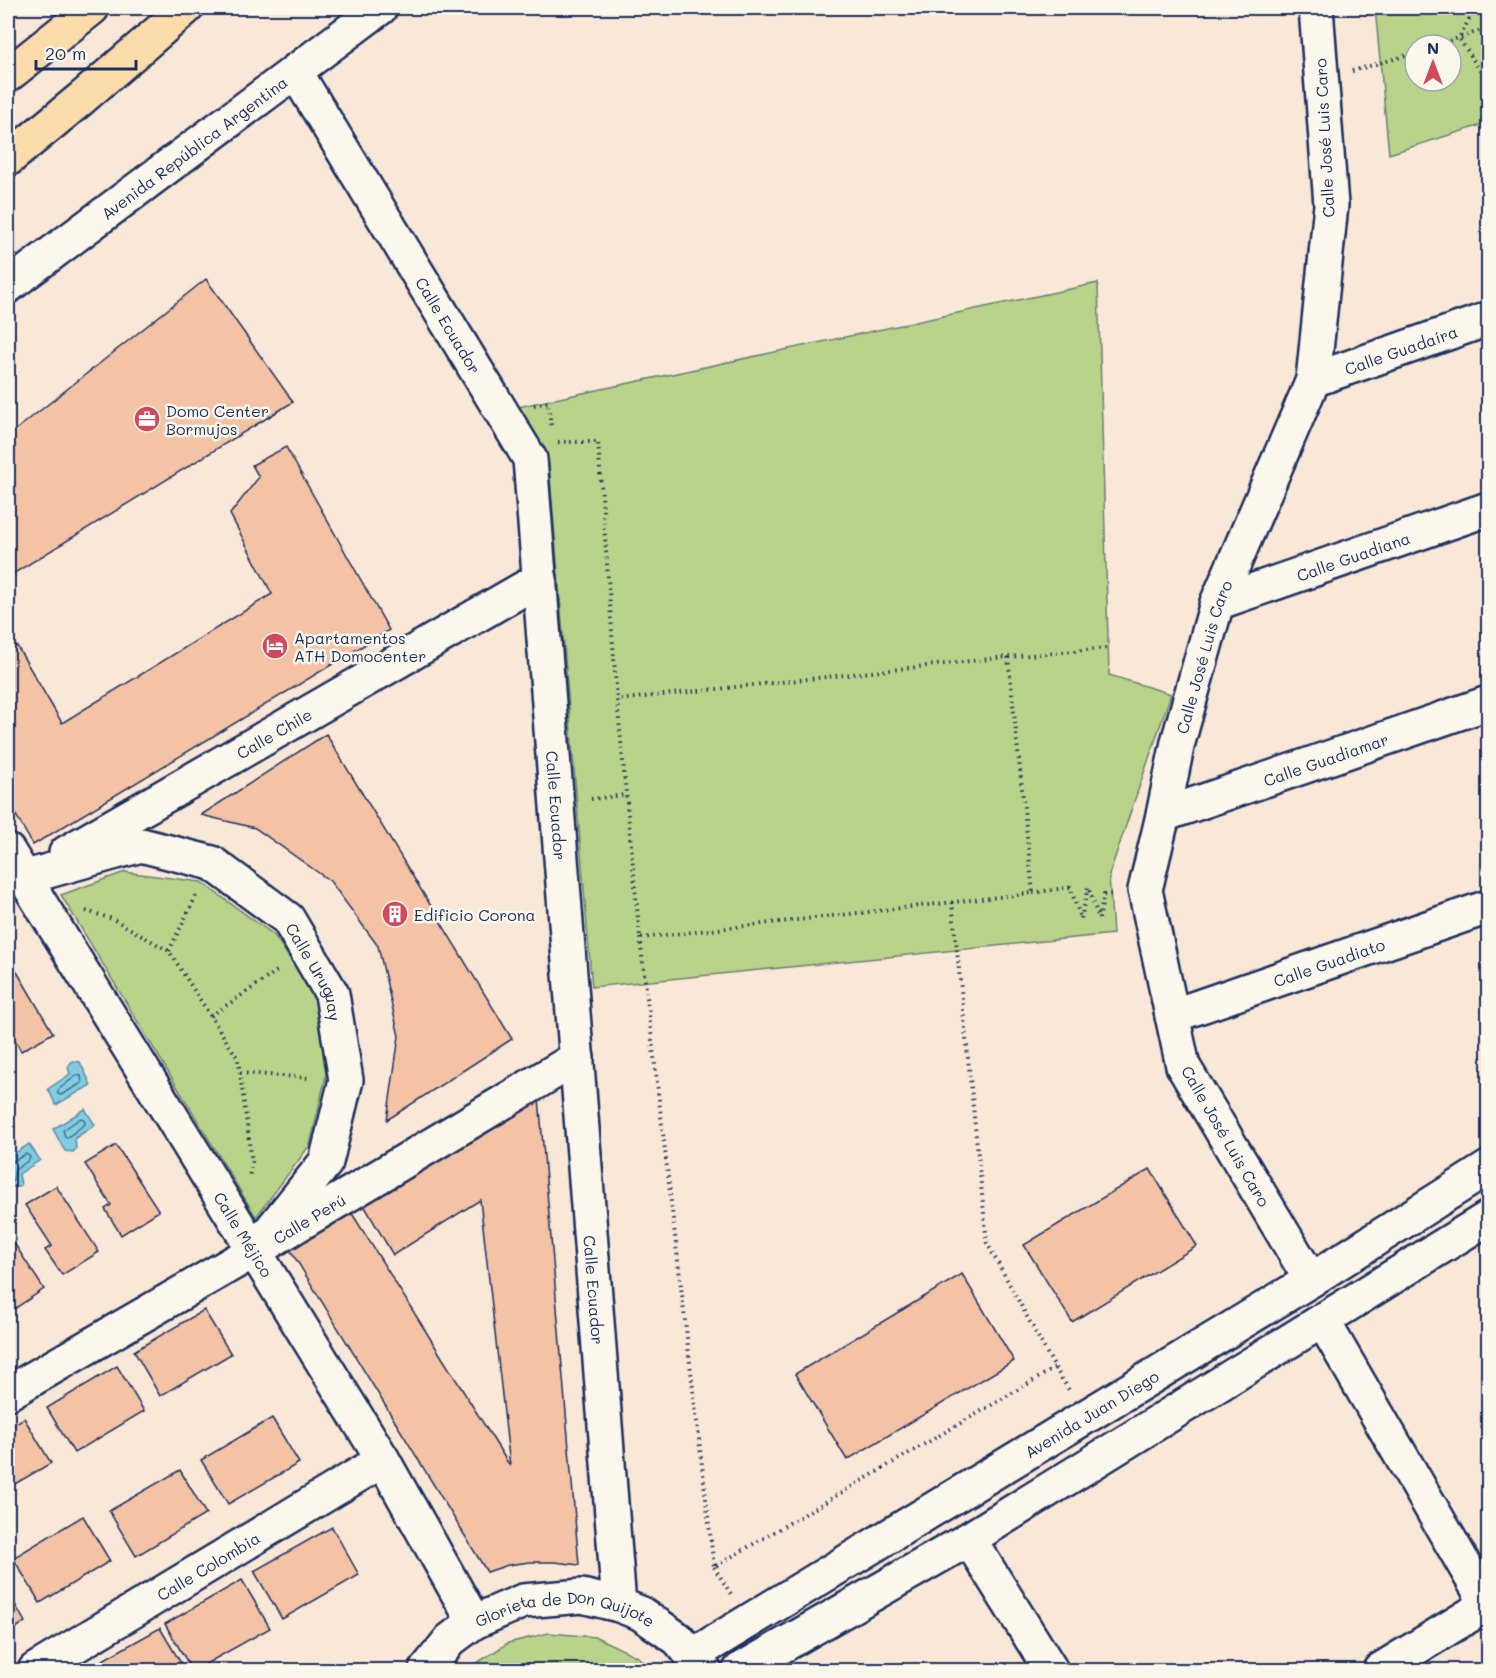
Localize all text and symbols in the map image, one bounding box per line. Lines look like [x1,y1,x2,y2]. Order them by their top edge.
scale bar [36,33,136,71]
north arrow [1403,33,1463,93]
text: N [1427,37,1439,58]
text: 20 m [45,41,86,65]
street label: Calle José Luis Caro [1309,58,1339,218]
street label: Avenida República Argentina [96,71,291,224]
street label: Calle Ecuador [412,273,486,377]
street label: Calle Guadaíra [1342,320,1460,379]
place label: Domo Center Bormujos [166,400,269,439]
office icon: Domo Center Bormujos [132,404,162,434]
street label: Calle Guadiana [1293,526,1413,585]
street label: Calle José Luis Caro [1170,576,1236,736]
place label: Apartamentos ATH Domocenter [294,627,426,666]
hotel icon: Apartamentos ATH Domocenter [260,631,290,661]
street label: Calle Chile [232,703,315,763]
street label: Calle Guadiamar [1260,728,1391,790]
street label: Calle Ecuador [542,750,572,861]
building icon: Edificio Corona [380,899,410,929]
place label: Edificio Corona [414,904,536,925]
street label: Calle Uruguay [282,919,347,1022]
street label: Calle Guadiato [1270,933,1387,991]
street label: Calle José Luis Caro [1177,1062,1275,1210]
street label: Calle Méjico [210,1188,278,1281]
street label: Calle Perú [269,1188,349,1248]
street label: Calle Ecuador [580,1234,609,1345]
street label: Avenida Juan Diego [1021,1365,1162,1462]
street label: Calle Colombia [153,1526,263,1605]
text: Glorieta de Don Quijote [471,1585,660,1631]
street label: Glorieta de Don Quijote [471,1616,659,1636]

